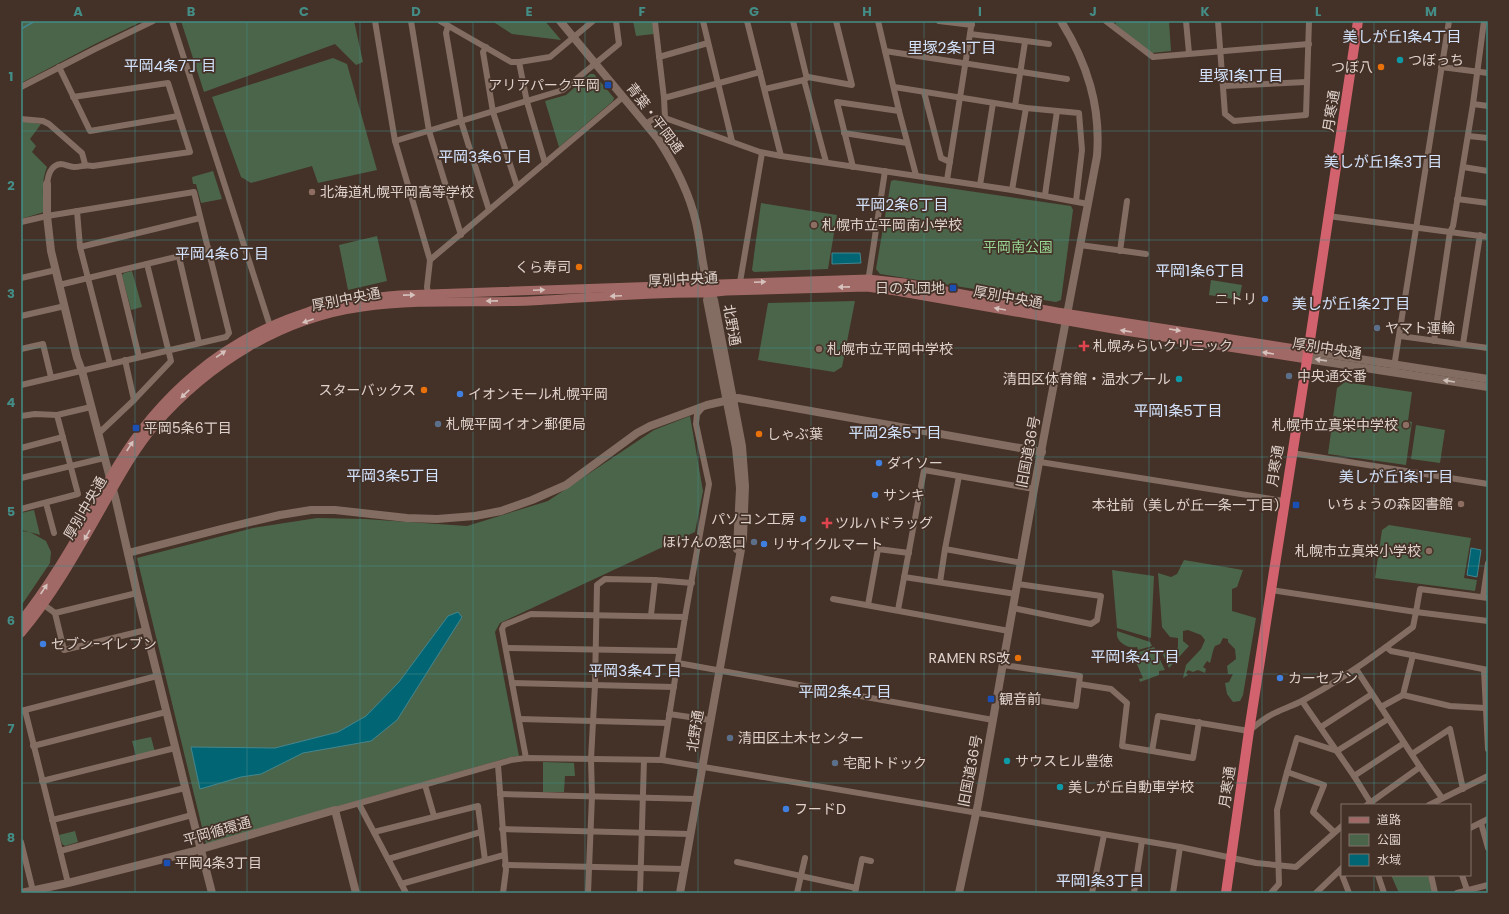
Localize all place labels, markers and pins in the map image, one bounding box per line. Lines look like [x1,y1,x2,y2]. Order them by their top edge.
place label: つぼっち [1408,50,1464,70]
marker: つぼっち [1395,55,1405,65]
place label: つぼ八 [1331,57,1373,77]
marker: つぼ八 [1376,62,1386,72]
place label: アリアパーク平岡 [488,75,600,95]
marker: アリアパーク平岡 [603,80,613,90]
place label: 北海道札幌平岡高等学校 [320,182,474,202]
marker: 北海道札幌平岡高等学校 [307,187,317,197]
place label: 札幌市立平岡南小学校 [822,215,962,235]
marker: 札幌市立平岡南小学校 [809,220,819,230]
place label: くら寿司 [515,257,571,277]
marker: くら寿司 [574,262,584,272]
place label: 日の丸団地 [875,278,945,298]
marker: 日の丸団地 [948,283,958,293]
place label: ニトリ [1215,289,1257,309]
marker: ニトリ [1260,294,1270,304]
place label: ヤマト運輸 [1385,318,1455,338]
marker: ヤマト運輸 [1372,323,1382,333]
place label: 札幌みらいクリニック [1093,336,1233,356]
place label: 札幌市立平岡中学校 [827,339,953,359]
marker: 札幌みらいクリニック [1078,340,1090,352]
marker: 札幌市立平岡中学校 [814,344,824,354]
place label: 中央通交番 [1297,366,1367,386]
place label: 清田区体育館・温水プール [1003,369,1171,389]
marker: 中央通交番 [1284,371,1294,381]
marker: 清田区体育館・温水プール [1174,374,1184,384]
place label: スターバックス [319,380,416,400]
place label: イオンモール札幌平岡 [468,384,608,404]
marker: スターバックス [419,385,429,395]
marker: イオンモール札幌平岡 [455,389,465,399]
place label: 札幌平岡イオン郵便局 [446,414,586,434]
place label: 札幌市立真栄中学校 [1272,415,1398,435]
place label: 平岡5条6丁目 [144,418,232,438]
marker: 札幌平岡イオン郵便局 [433,419,443,429]
marker: 札幌市立真栄中学校 [1401,420,1411,430]
marker: 平岡5条6丁目 [131,423,141,433]
place label: しゃぶ葉 [767,424,823,444]
marker: しゃぶ葉 [754,429,764,439]
place label: ダイソー [887,453,943,473]
marker: ダイソー [874,458,884,468]
place label: サンキ [883,485,925,505]
marker: サンキ [870,490,880,500]
place label: いちょうの森図書館 [1327,494,1453,514]
place label: 本社前（美しが丘一条一丁目） [1092,495,1288,515]
marker: いちょうの森図書館 [1456,499,1466,509]
marker: 本社前（美しが丘一条一丁目） [1291,500,1301,510]
place label: パソコン工房 [711,509,795,529]
place label: ツルハドラッグ [835,513,933,533]
marker: パソコン工房 [798,514,808,524]
marker: ツルハドラッグ [822,518,832,528]
place label: ほけんの窓口 [662,532,746,552]
place label: リサイクルマート [772,534,883,554]
marker: ほけんの窓口 [749,537,759,547]
marker: リサイクルマート [759,539,769,549]
place label: 札幌市立真栄小学校 [1295,541,1421,561]
marker: 札幌市立真栄小学校 [1424,546,1434,556]
place label: セブン-イレブン [51,634,157,654]
marker: セブン-イレブン [38,639,48,649]
place label: RAMEN RS改 [929,648,1010,668]
marker: RAMEN RS改 [1013,653,1023,663]
place label: カーセブン [1288,668,1358,688]
marker: カーセブン [1275,673,1285,683]
place label: 観音前 [999,689,1041,709]
marker: 観音前 [986,694,996,704]
place label: 清田区土木センター [738,728,864,748]
marker: 清田区土木センター [725,733,735,743]
place label: サウスヒル豊徳 [1015,751,1113,771]
place label: 宅配トドック [843,753,927,773]
marker: サウスヒル豊徳 [1002,756,1012,766]
marker: 宅配トドック [830,758,840,768]
place label: 美しが丘自動車学校 [1068,777,1194,797]
marker: 美しが丘自動車学校 [1055,782,1065,792]
place label: フードD [794,799,846,819]
marker: フードD [781,804,791,814]
place label: 平岡4条3丁目 [175,853,262,873]
marker: 平岡4条3丁目 [162,858,172,868]

